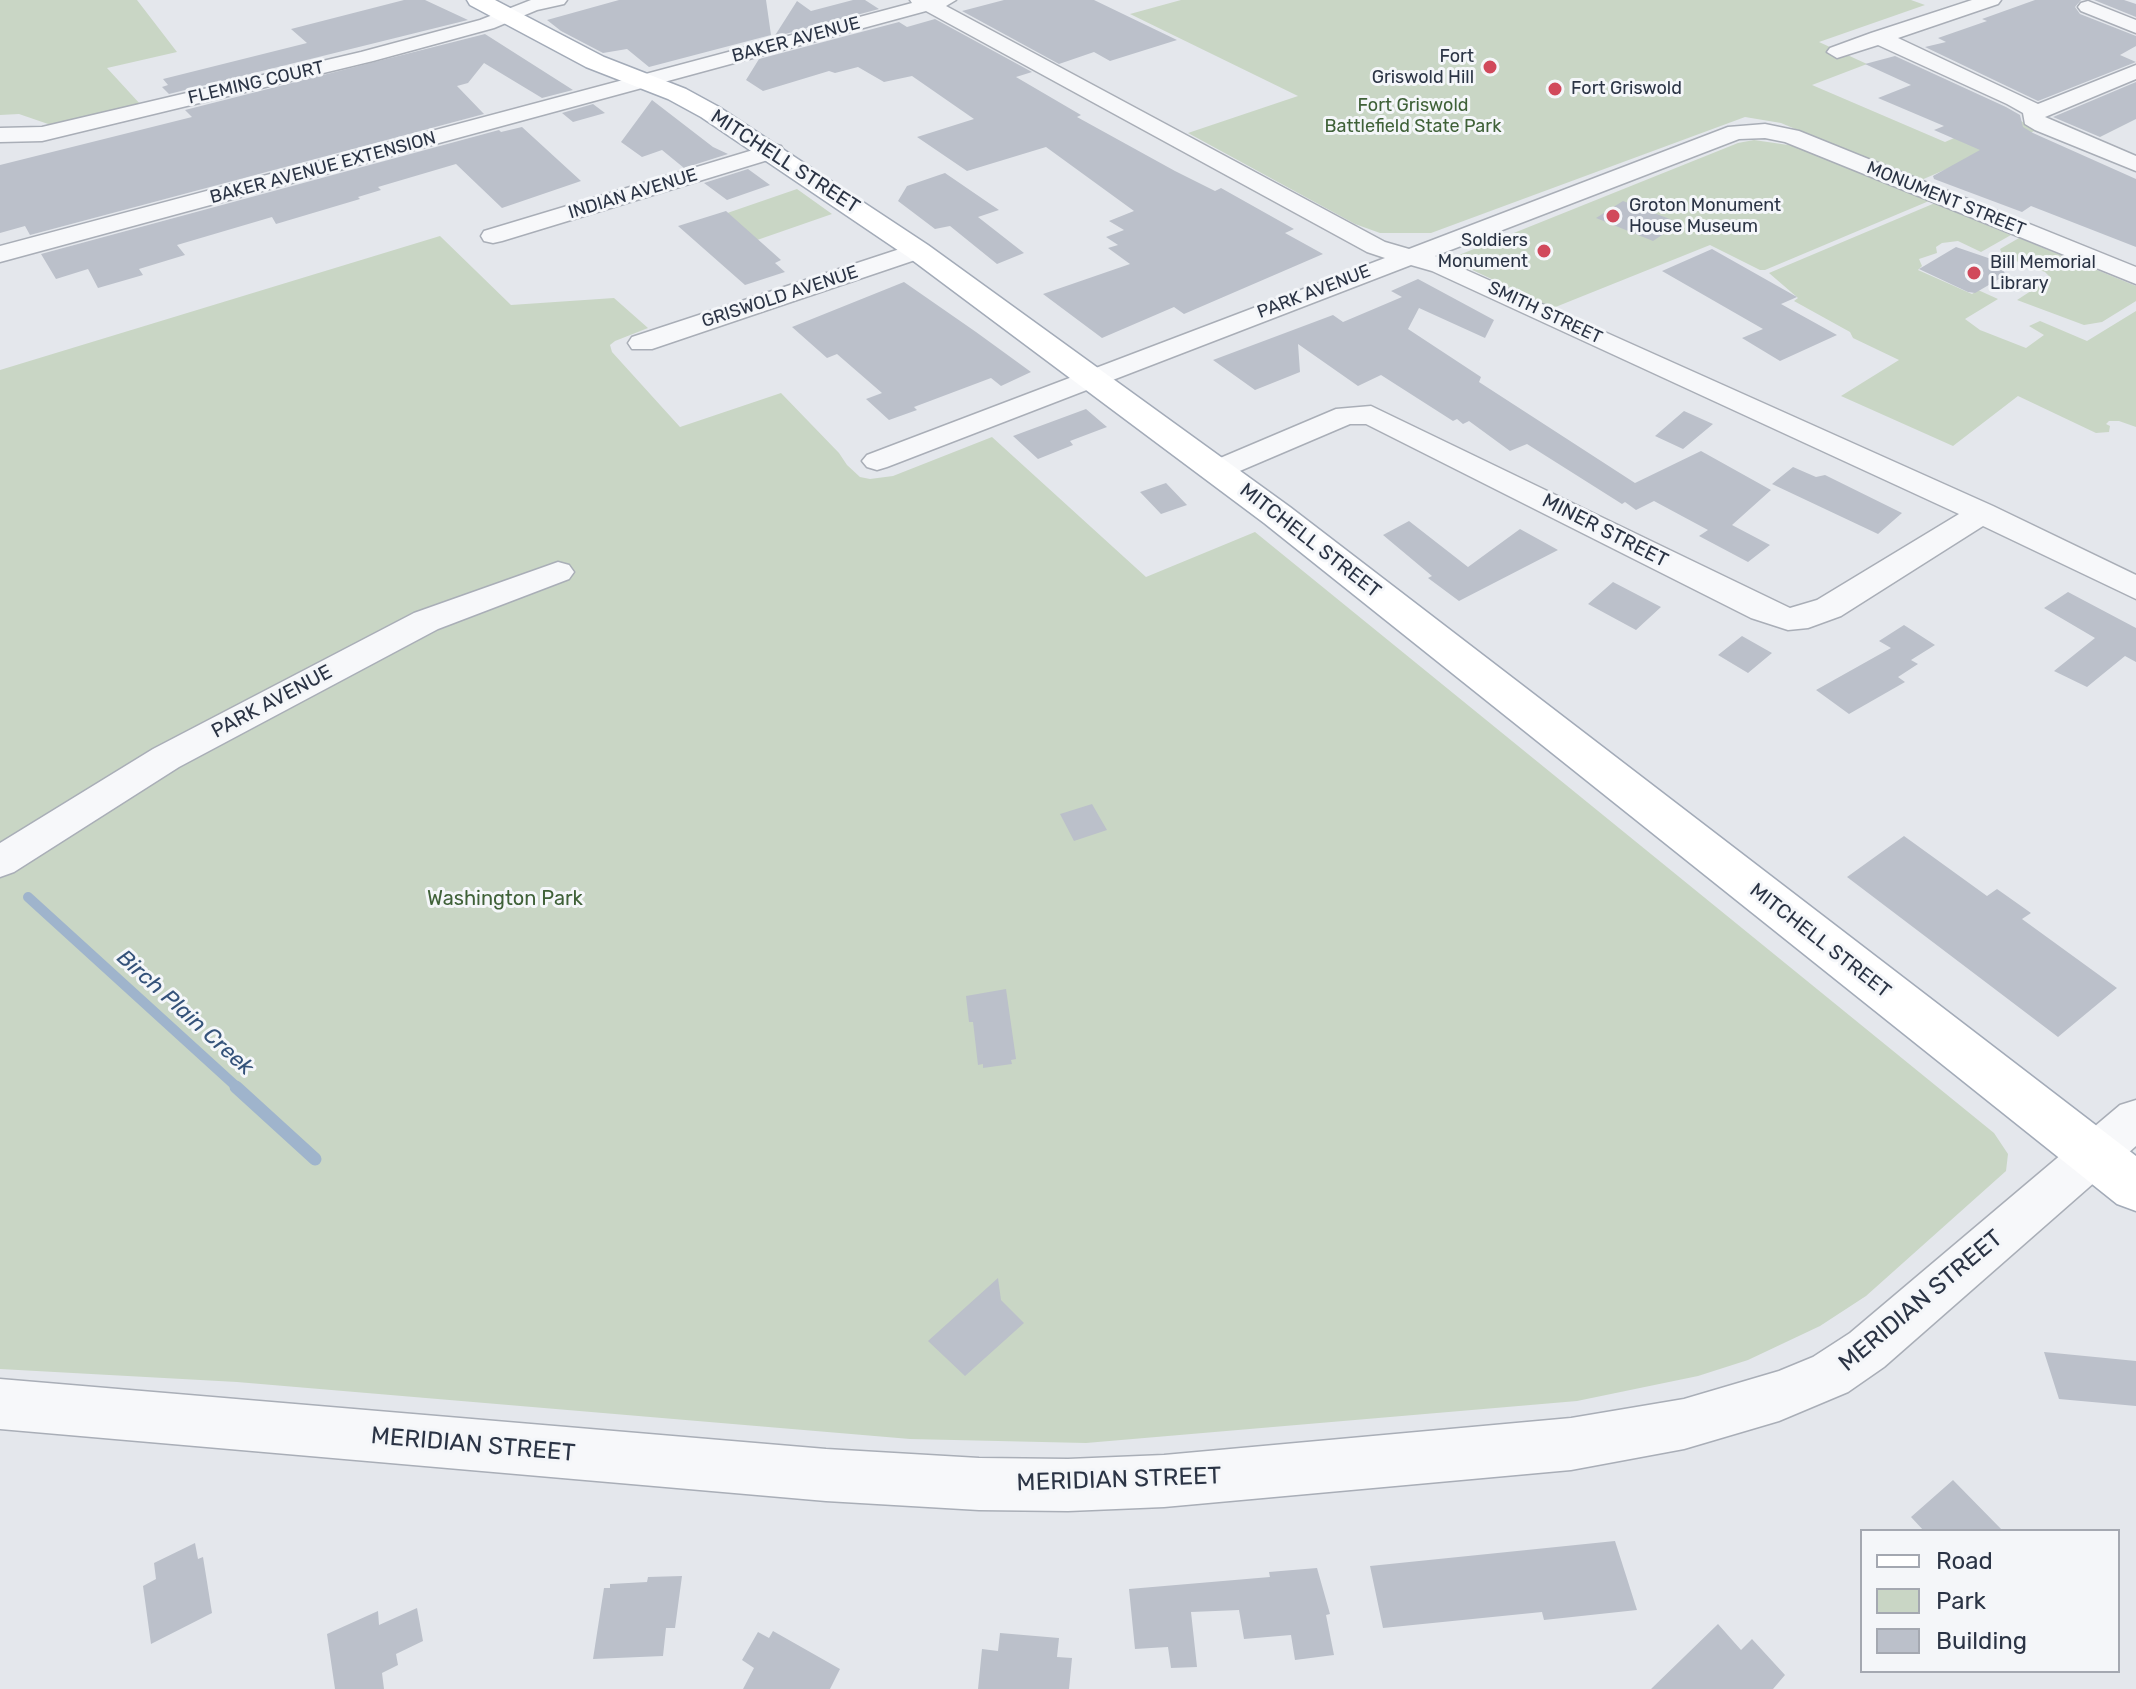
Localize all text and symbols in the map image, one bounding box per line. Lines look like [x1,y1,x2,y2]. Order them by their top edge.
street label: BAKER AVENUE [730,13,862,67]
place label: Fort Griswold Hill [1372,46,1474,88]
street label: FLEMING COURT [186,57,326,109]
marker: Fort Griswold Hill [1481,58,1499,76]
place label: Fort Griswold [1571,78,1682,100]
marker: Fort Griswold [1546,80,1564,98]
park label: Fort Griswold Battlefield State Park [1325,95,1501,138]
street label: MITCHELL STREET [706,105,864,219]
street label: BAKER AVENUE EXTENSION [208,127,438,209]
street label: MONUMENT STREET [1863,157,2029,241]
street label: INDIAN AVENUE [566,164,700,224]
place label: Groton Monument House Museum [1629,195,1781,238]
marker: Groton Monument House Museum [1604,207,1622,225]
place label: Soldiers Monument [1438,230,1528,272]
marker: Soldiers Monument [1535,242,1553,260]
place label: Bill Memorial Library [1990,252,2096,294]
street label: PARK AVENUE [1254,260,1374,324]
street label: GRISWOLD AVENUE [699,262,861,332]
marker: Bill Memorial Library [1965,264,1983,282]
street label: SMITH STREET [1484,277,1606,349]
street label: MITCHELL STREET [1235,478,1385,604]
street label: MINER STREET [1538,489,1672,573]
street label: PARK AVENUE [208,660,336,744]
street label: MITCHELL STREET [1745,878,1895,1004]
park label: Washington Park [427,887,583,911]
water label: Birch Plain Creek [111,945,259,1081]
street label: MERIDIAN STREET [1833,1224,2009,1378]
street label: MERIDIAN STREET [370,1422,576,1468]
street label: MERIDIAN STREET [1016,1462,1222,1498]
legend [1860,1529,2120,1673]
text: Road [1936,1547,1993,1575]
text: Park [1936,1587,1986,1615]
text: Building [1936,1627,2027,1655]

